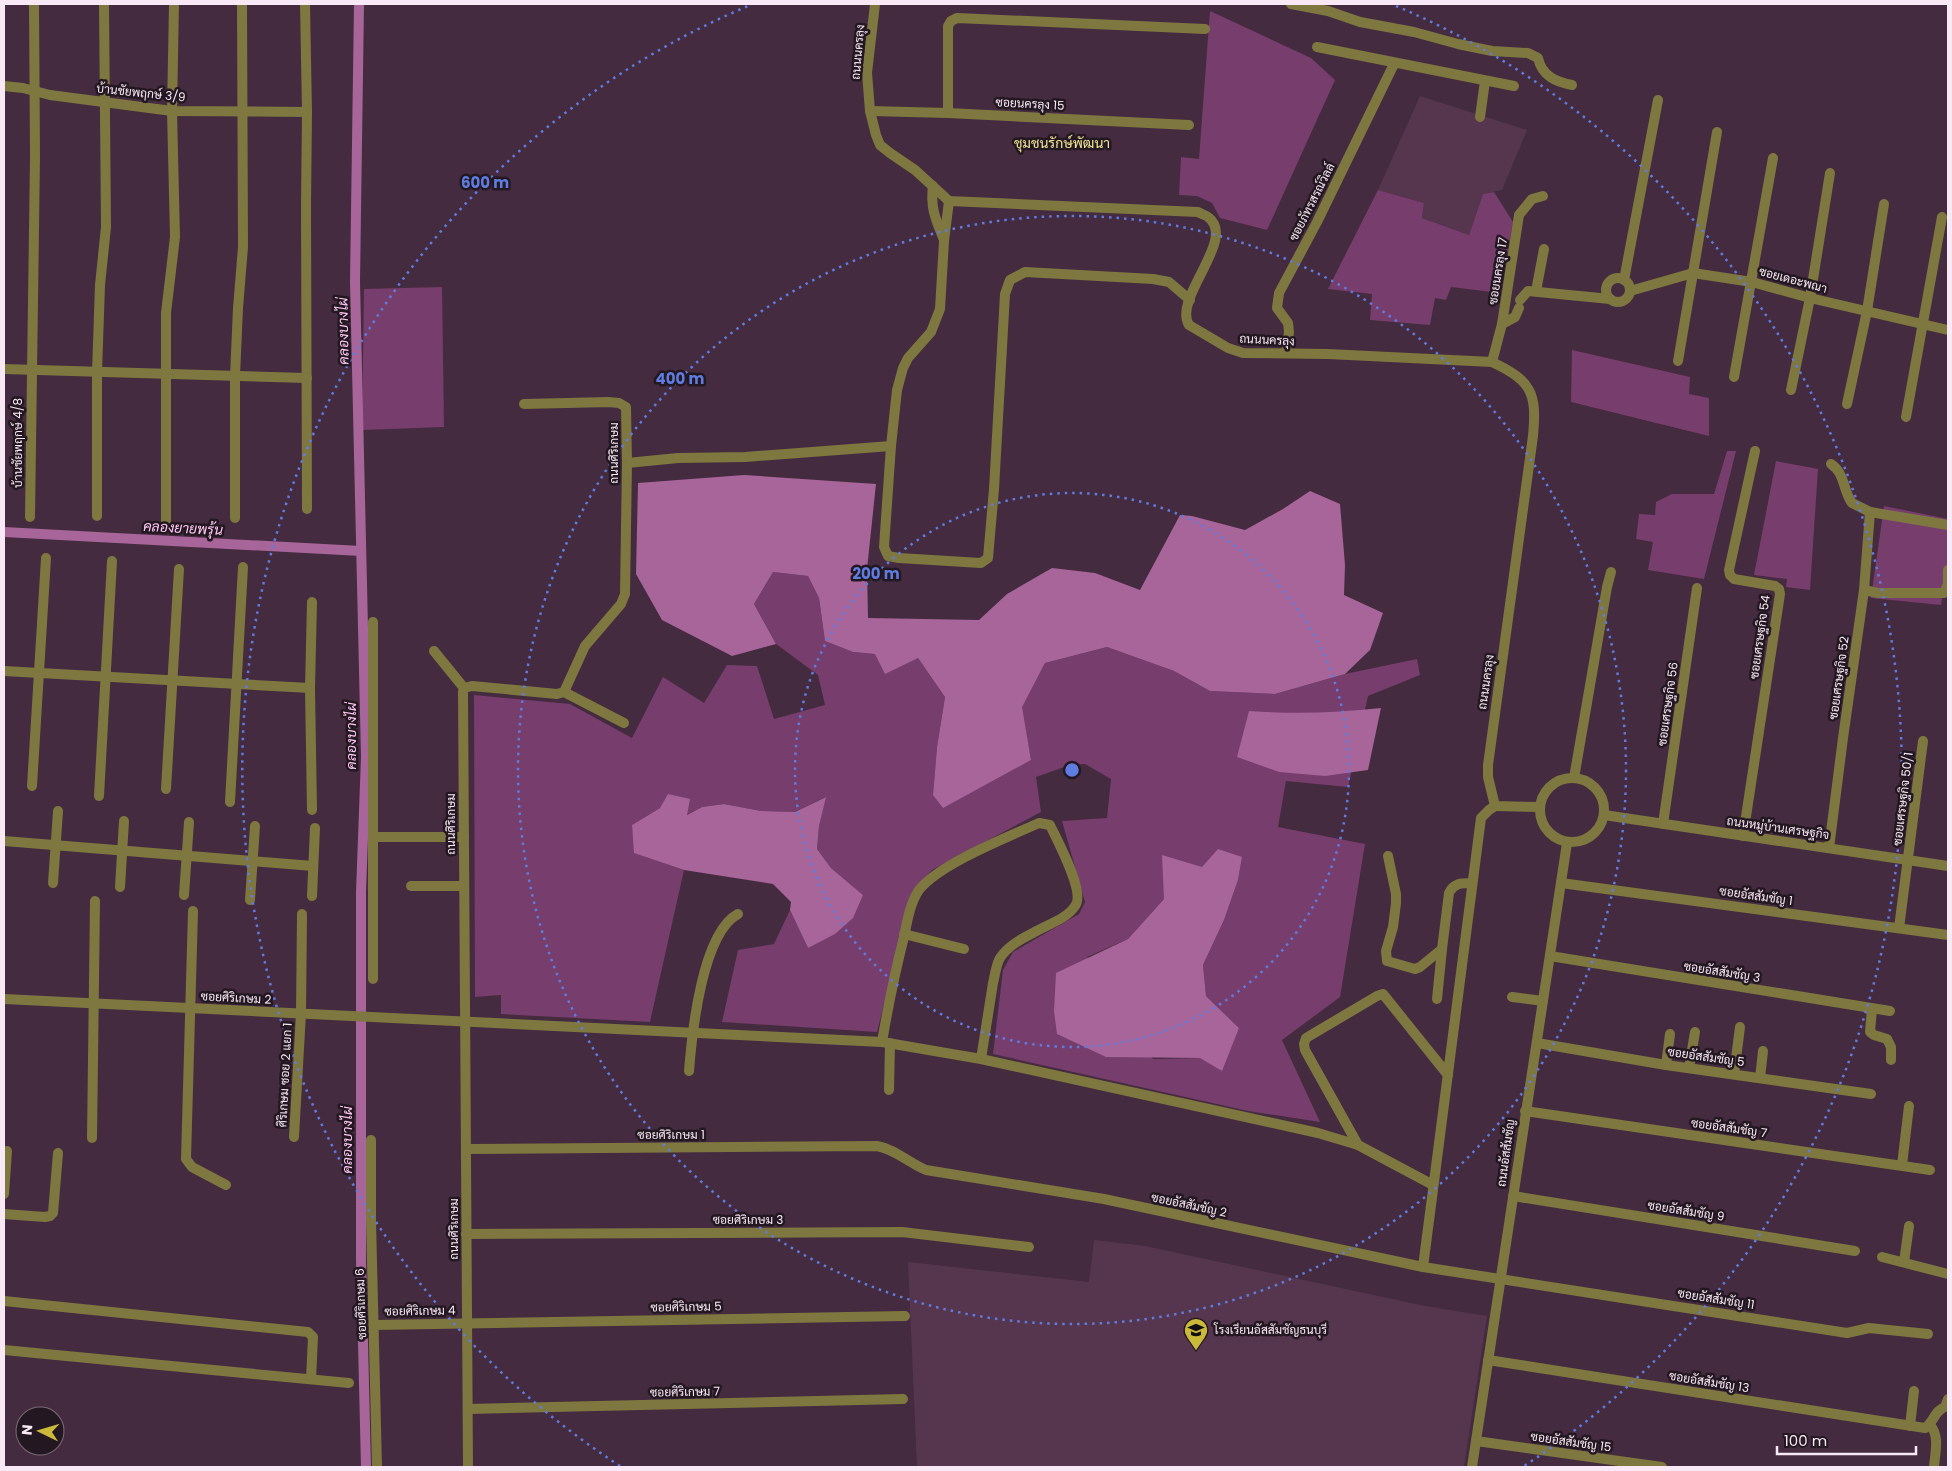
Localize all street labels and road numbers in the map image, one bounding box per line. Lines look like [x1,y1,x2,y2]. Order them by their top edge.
street label: ถนนนครลุง [847,24,869,80]
street label: บ้านชัยพฤกษ์ 3/9 [96,79,186,106]
street label: ซอยนครลุง 15 [995,93,1065,115]
street label: ซอยภัทรสรณ์วิลล์ [1285,160,1338,244]
street label: ซอยนครลุง 17 [1484,236,1512,306]
street label: ซอยเดอะพณา [1757,262,1829,297]
street label: ถนนนครลุง [1239,330,1295,350]
street label: บ้านชัยพฤกษ์ 4/8 [9,398,26,488]
street label: ถนนศิริเกษม [605,422,622,484]
street label: ซอยเศรษฐกิจ 54 [1745,593,1774,680]
street label: ซอยเศรษฐกิจ 52 [1824,635,1853,721]
street label: ถนนนครลุง [1473,653,1499,711]
street label: ซอยเศรษฐกิจ 56 [1653,661,1682,747]
street label: ซอยเศรษฐกิจ 50/1 [1888,751,1917,847]
street label: ถนนศิริเกษม [442,793,459,855]
street label: ถนนหมู่บ้านเศรษฐกิจ [1726,812,1830,843]
street label: ซอยอัสสัมชัญ 1 [1718,882,1794,909]
street label: ซอยอัสสัมชัญ 3 [1683,957,1762,986]
street label: ซอยศิริเกษม 2 [200,987,272,1008]
street label: ศิริเกษม ซอย 2 แยก 1 [273,1022,296,1128]
street label: ซอยอัสสัมชัญ 5 [1666,1043,1746,1070]
street label: ซอยอัสสัมชัญ 7 [1690,1114,1769,1141]
street label: ถนนอัสสัมชัญ [1492,1118,1519,1188]
street label: ซอยศิริเกษม 1 [637,1126,705,1143]
street label: ซอยอัสสัมชัญ 2 [1150,1188,1229,1221]
street label: ซอยอัสสัมชัญ 9 [1646,1196,1726,1225]
street label: ถนนศิริเกษม [445,1198,462,1260]
street label: ซอยศิริเกษม 3 [713,1211,783,1228]
street label: ซอยศิริเกษม 6 [351,1268,370,1340]
street label: ซอยอัสสัมชัญ 11 [1676,1284,1756,1313]
street label: ซอยศิริเกษม 5 [650,1297,722,1316]
street label: ซอยศิริเกษม 4 [384,1301,456,1320]
street label: ซอยอัสสัมชัญ 13 [1668,1367,1750,1396]
street label: ซอยศิริเกษม 7 [650,1382,721,1401]
street label: ซอยอัสสัมชัญ 15 [1530,1427,1613,1456]

